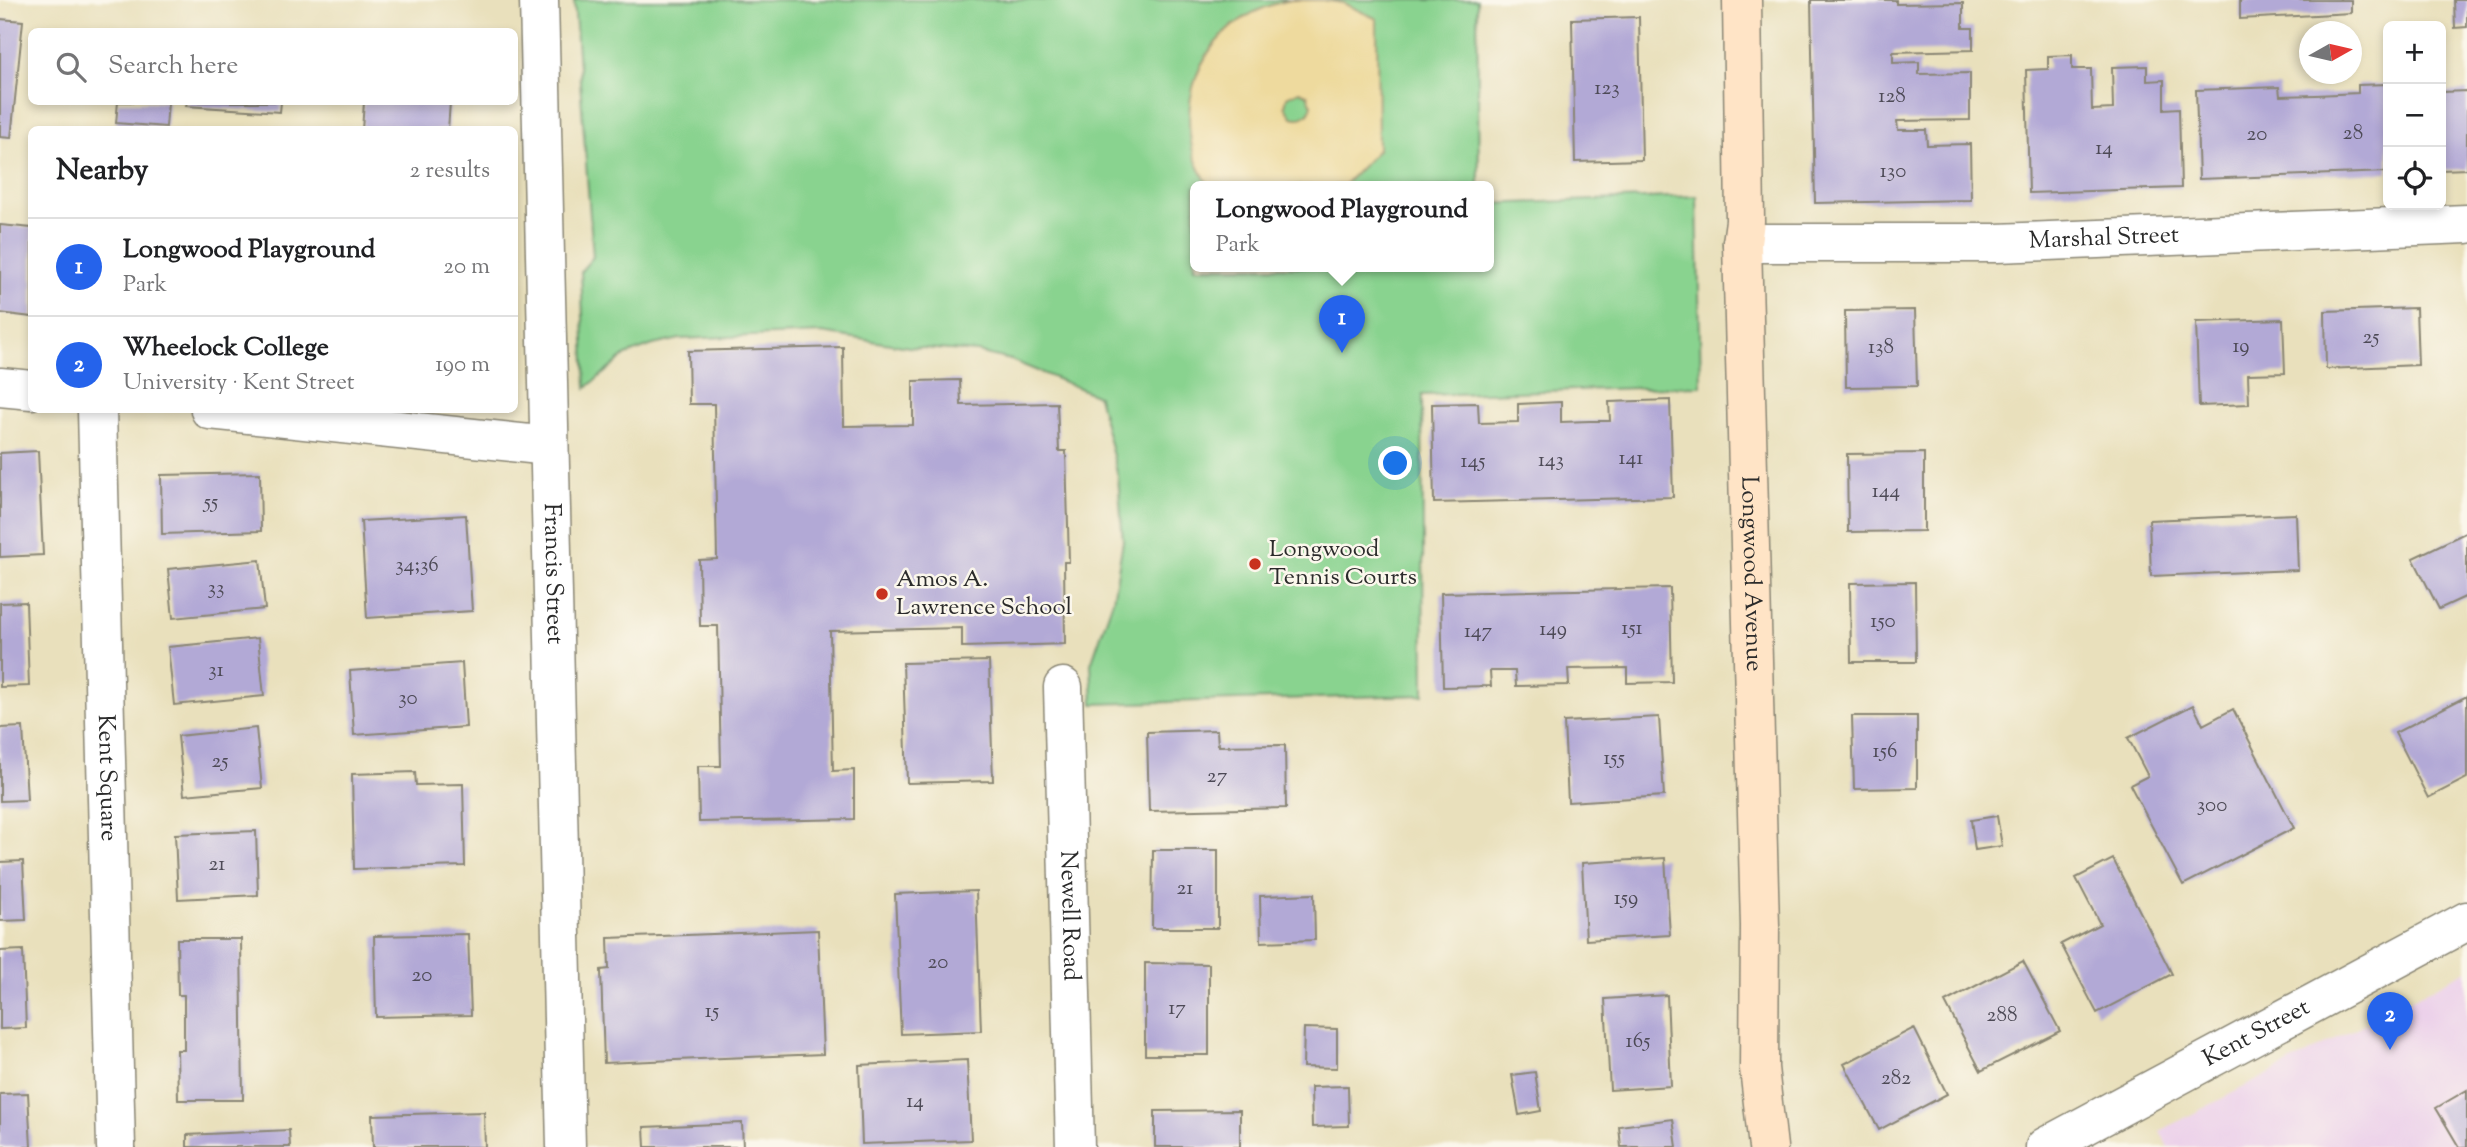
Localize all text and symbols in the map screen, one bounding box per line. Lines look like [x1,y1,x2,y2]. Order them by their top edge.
north arrow [2299,21,2362,84]
map controls [2383,21,2446,210]
button: + [2383,21,2446,84]
search box [28,28,518,105]
icon: search [52,48,90,86]
text: Search here [108,48,238,85]
house number: 123 [1594,74,1620,104]
house number: 128 [1878,82,1906,112]
button: − [2383,84,2446,147]
house number: 28 [2343,119,2363,149]
house number: 20 [2247,120,2267,150]
house number: 14 [2095,134,2113,164]
button: locate [2383,147,2446,210]
text: Nearby [56,150,148,193]
text: 2 results [410,155,490,188]
house number: 130 [1880,157,1906,187]
popup [1190,181,1494,272]
text: Longwood Playground [1216,192,1468,229]
street label: Marshal Street [2028,219,2180,259]
text: Park [1216,229,1260,262]
text: Longwood Playground [123,232,376,269]
text: 1 [75,251,83,284]
text: 20 m [443,251,490,284]
text: Park [123,269,167,302]
pin: 1 [1319,295,1365,353]
house number: 25 [2362,323,2380,353]
text: Wheelock College [123,330,329,367]
house number: 19 [2232,332,2250,362]
house number: 138 [1868,333,1894,363]
text: 2 [74,349,84,382]
text: 190 m [435,349,490,382]
text: University · Kent Street [123,367,355,400]
house number: 141 [1619,444,1643,474]
your location [1378,446,1412,480]
house number: 143 [1538,446,1564,476]
house number: 145 [1461,447,1485,477]
street label: Longwood Avenue [1731,475,1770,672]
house number: 144 [1872,477,1900,507]
house number: 55 [203,488,218,518]
street label: Francis Street [534,503,571,645]
place label: Longwood Tennis Courts [1269,533,1417,595]
house number: 34;36 [395,551,439,581]
marker: Longwood Tennis Courts [1247,556,1263,572]
place label: Amos A. Lawrence School [896,563,1072,625]
house number: 33 [208,574,224,604]
marker: Amos A. Lawrence School [874,586,890,602]
house number: 150 [1870,607,1896,637]
house number: 151 [1621,614,1643,644]
house number: 149 [1539,615,1567,645]
house number: 147 [1464,617,1493,647]
house number: 31 [208,656,224,686]
house number: 30 [398,684,418,714]
street label: Kent Square [88,714,125,842]
house number: 156 [1873,737,1897,767]
house number: 155 [1603,744,1625,774]
house number: 25 [211,747,229,777]
house number: 27 [1207,762,1228,792]
house number: 300 [2197,791,2227,821]
house number: 21 [209,850,225,880]
street label: Newell Road [1050,850,1088,982]
house number: 21 [1177,874,1193,904]
house number: 159 [1614,884,1638,914]
house number: 20 [928,948,948,978]
house number: 20 [412,961,432,991]
street label: Kent Street [2197,991,2316,1076]
pin: 2 [2367,992,2413,1050]
house number: 17 [1168,994,1186,1024]
house number: 15 [705,997,719,1027]
house number: 288 [1987,1001,2017,1031]
house number: 165 [1626,1027,1650,1057]
house number: 282 [1881,1064,1911,1094]
house number: 14 [906,1087,924,1117]

